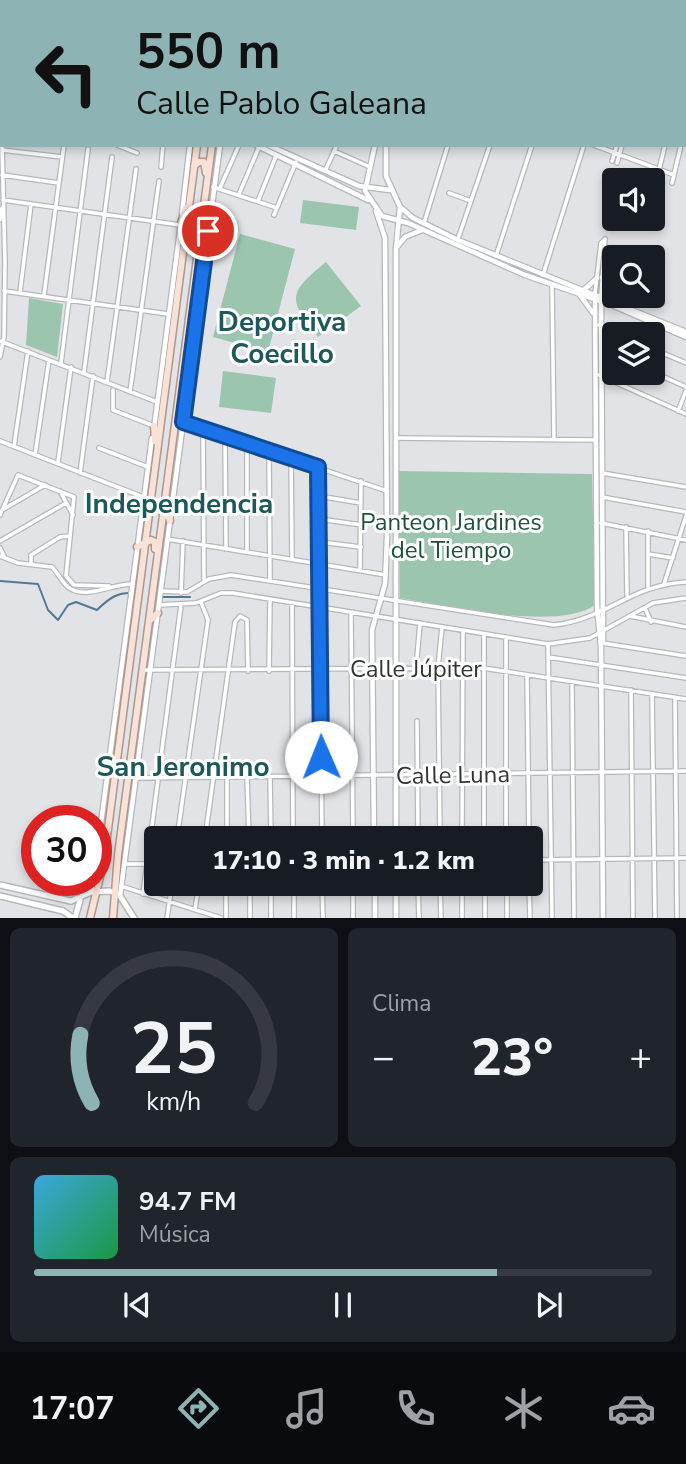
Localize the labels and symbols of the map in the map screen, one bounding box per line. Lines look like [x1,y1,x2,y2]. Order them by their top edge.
pin [178,201,238,261]
district label: Deportiva Coecillo [218,303,346,373]
district label: Independencia [85,485,273,523]
park label: Panteon Jardines del Tiempo [360,506,542,566]
street label: Calle Júpiter [350,653,482,685]
position arrow [284,720,358,794]
district label: San Jeronimo [96,748,270,786]
street label: Calle Luna [396,758,510,792]
speed limit sign: 30 [21,805,112,896]

